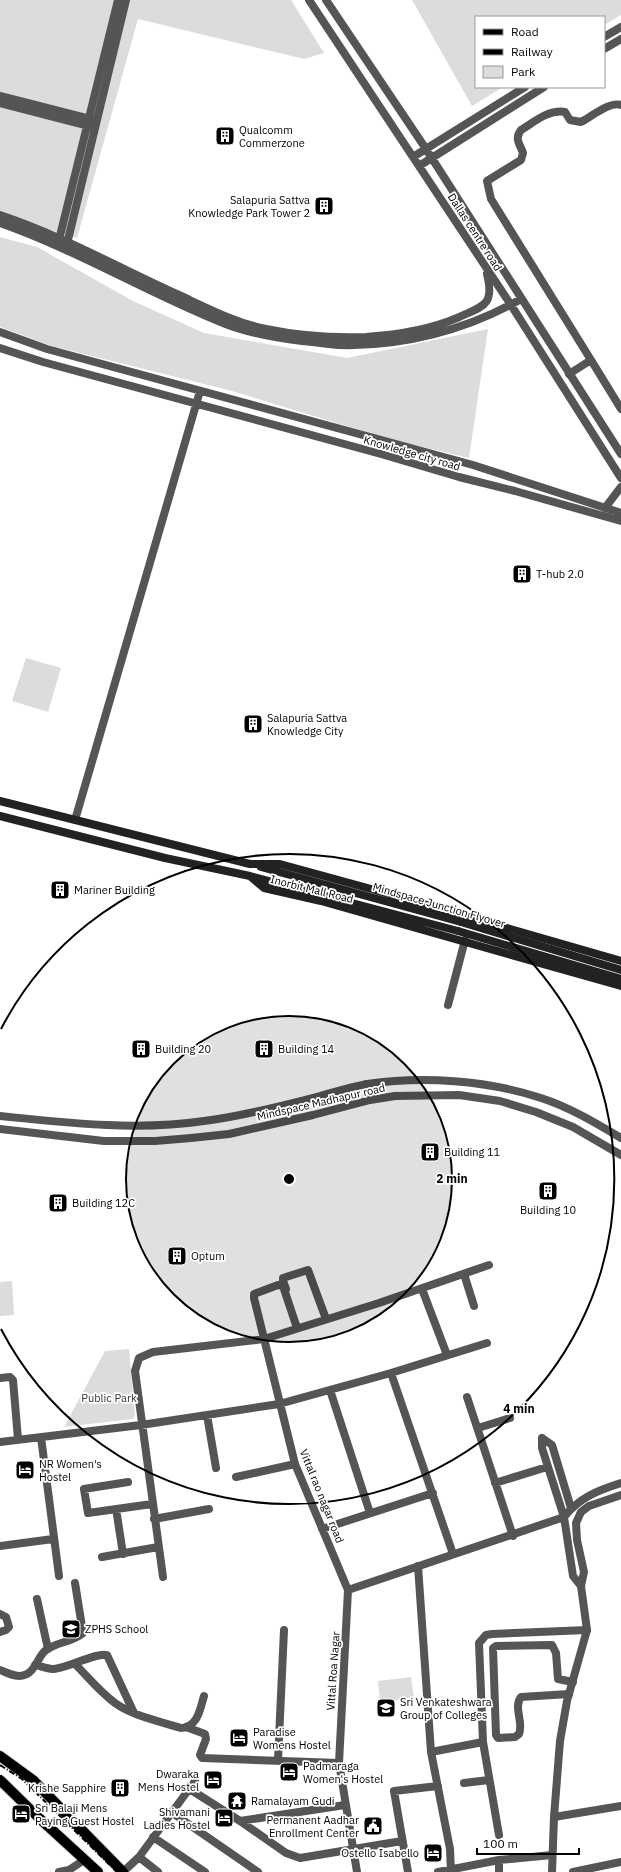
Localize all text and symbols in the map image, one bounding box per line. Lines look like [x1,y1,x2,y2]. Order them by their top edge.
legend [475,16,605,88]
text: Road [511,24,539,39]
text: Railway [511,44,553,59]
text: Park [511,64,536,79]
place label: Qualcomm Commerzone [239,123,305,150]
building icon: Qualcomm Commerzone [214,125,236,147]
street label: Dallas centre road [445,191,505,273]
place label: Salapuria Sattva Knowledge Park Tower 2 [188,193,310,220]
building icon: Salapuria Sattva Knowledge Park Tower 2 [313,195,335,217]
street label: Knowledge city road [362,432,462,474]
building icon: T-hub 2.0 [511,563,533,585]
place label: T-hub 2.0 [536,567,584,581]
place label: Salapuria Sattva Knowledge City [267,711,347,738]
building icon: Salapuria Sattva Knowledge City [242,713,264,735]
street label: Inorbit Mall Road [269,872,355,906]
building icon: Mariner Building [49,879,71,901]
street label: Mindspace Junction Flyover [371,879,507,931]
place label: Mariner Building [74,883,155,897]
building icon: Building 20 [130,1038,152,1060]
building icon: Building 14 [253,1038,275,1060]
place label: Building 20 [155,1042,211,1056]
place label: Building 14 [278,1042,335,1056]
street label: Mindspace Madhapur road [256,1080,386,1124]
building icon: Building 11 [419,1141,441,1163]
place label: Building 11 [444,1145,501,1159]
text: 2 min [436,1171,468,1186]
centre of rings [282,1172,296,1186]
building icon: Building 10 [537,1180,559,1202]
building icon: Building 12C [47,1192,69,1214]
place label: Building 12C [72,1196,135,1210]
place label: Building 10 [520,1203,576,1217]
building icon: Optum [166,1245,188,1267]
place label: Optum [191,1249,225,1263]
park label: Public Park [81,1391,137,1405]
text: 4 min [503,1401,535,1416]
street label: Vittal rao nagar road [297,1447,347,1545]
place label: NR Women's Hostel [39,1457,102,1484]
hotel icon: NR Women's Hostel [14,1459,36,1481]
school or university icon: ZPHS School [60,1618,82,1640]
place label: ZPHS School [85,1622,148,1636]
street label: Vittal Roa Nagar [323,1631,343,1711]
place label: Sri Venkateshwara Group of Colleges [400,1695,492,1722]
school or university icon: Sri Venkateshwara Group of Colleges [375,1697,397,1719]
place label: Paradise Womens Hostel [253,1725,331,1752]
hotel icon: Paradise Womens Hostel [228,1727,250,1749]
place label: Padmaraga Women's Hostel [303,1759,383,1786]
hotel icon: Padmaraga Women's Hostel [278,1761,300,1783]
place label: Dwaraka Mens Hostel [138,1767,199,1794]
hotel icon: Dwaraka Mens Hostel [202,1769,224,1791]
building icon: Krishe Sapphire [109,1777,131,1799]
place label: Krishe Sapphire [28,1781,106,1795]
temple icon: Ramalayam Gudi [226,1790,248,1812]
place label: Ramalayam Gudi [251,1794,335,1808]
place label: Sri Balaji Mens Paying Guest Hostel [35,1801,134,1828]
hotel icon: Sri Balaji Mens Paying Guest Hostel [10,1803,32,1825]
place label: Shivamani Ladies Hostel [143,1805,210,1832]
hotel icon: Shivamani Ladies Hostel [213,1807,235,1829]
place label: Permanent Aadhar Enrollment Center [267,1813,359,1840]
public building icon: Permanent Aadhar Enrollment Center [362,1815,384,1837]
scale bar [477,1830,579,1856]
text: 100 m [483,1836,518,1851]
hotel icon: Ostello Isabello [422,1842,444,1864]
place label: Ostello Isabello [341,1846,419,1860]

